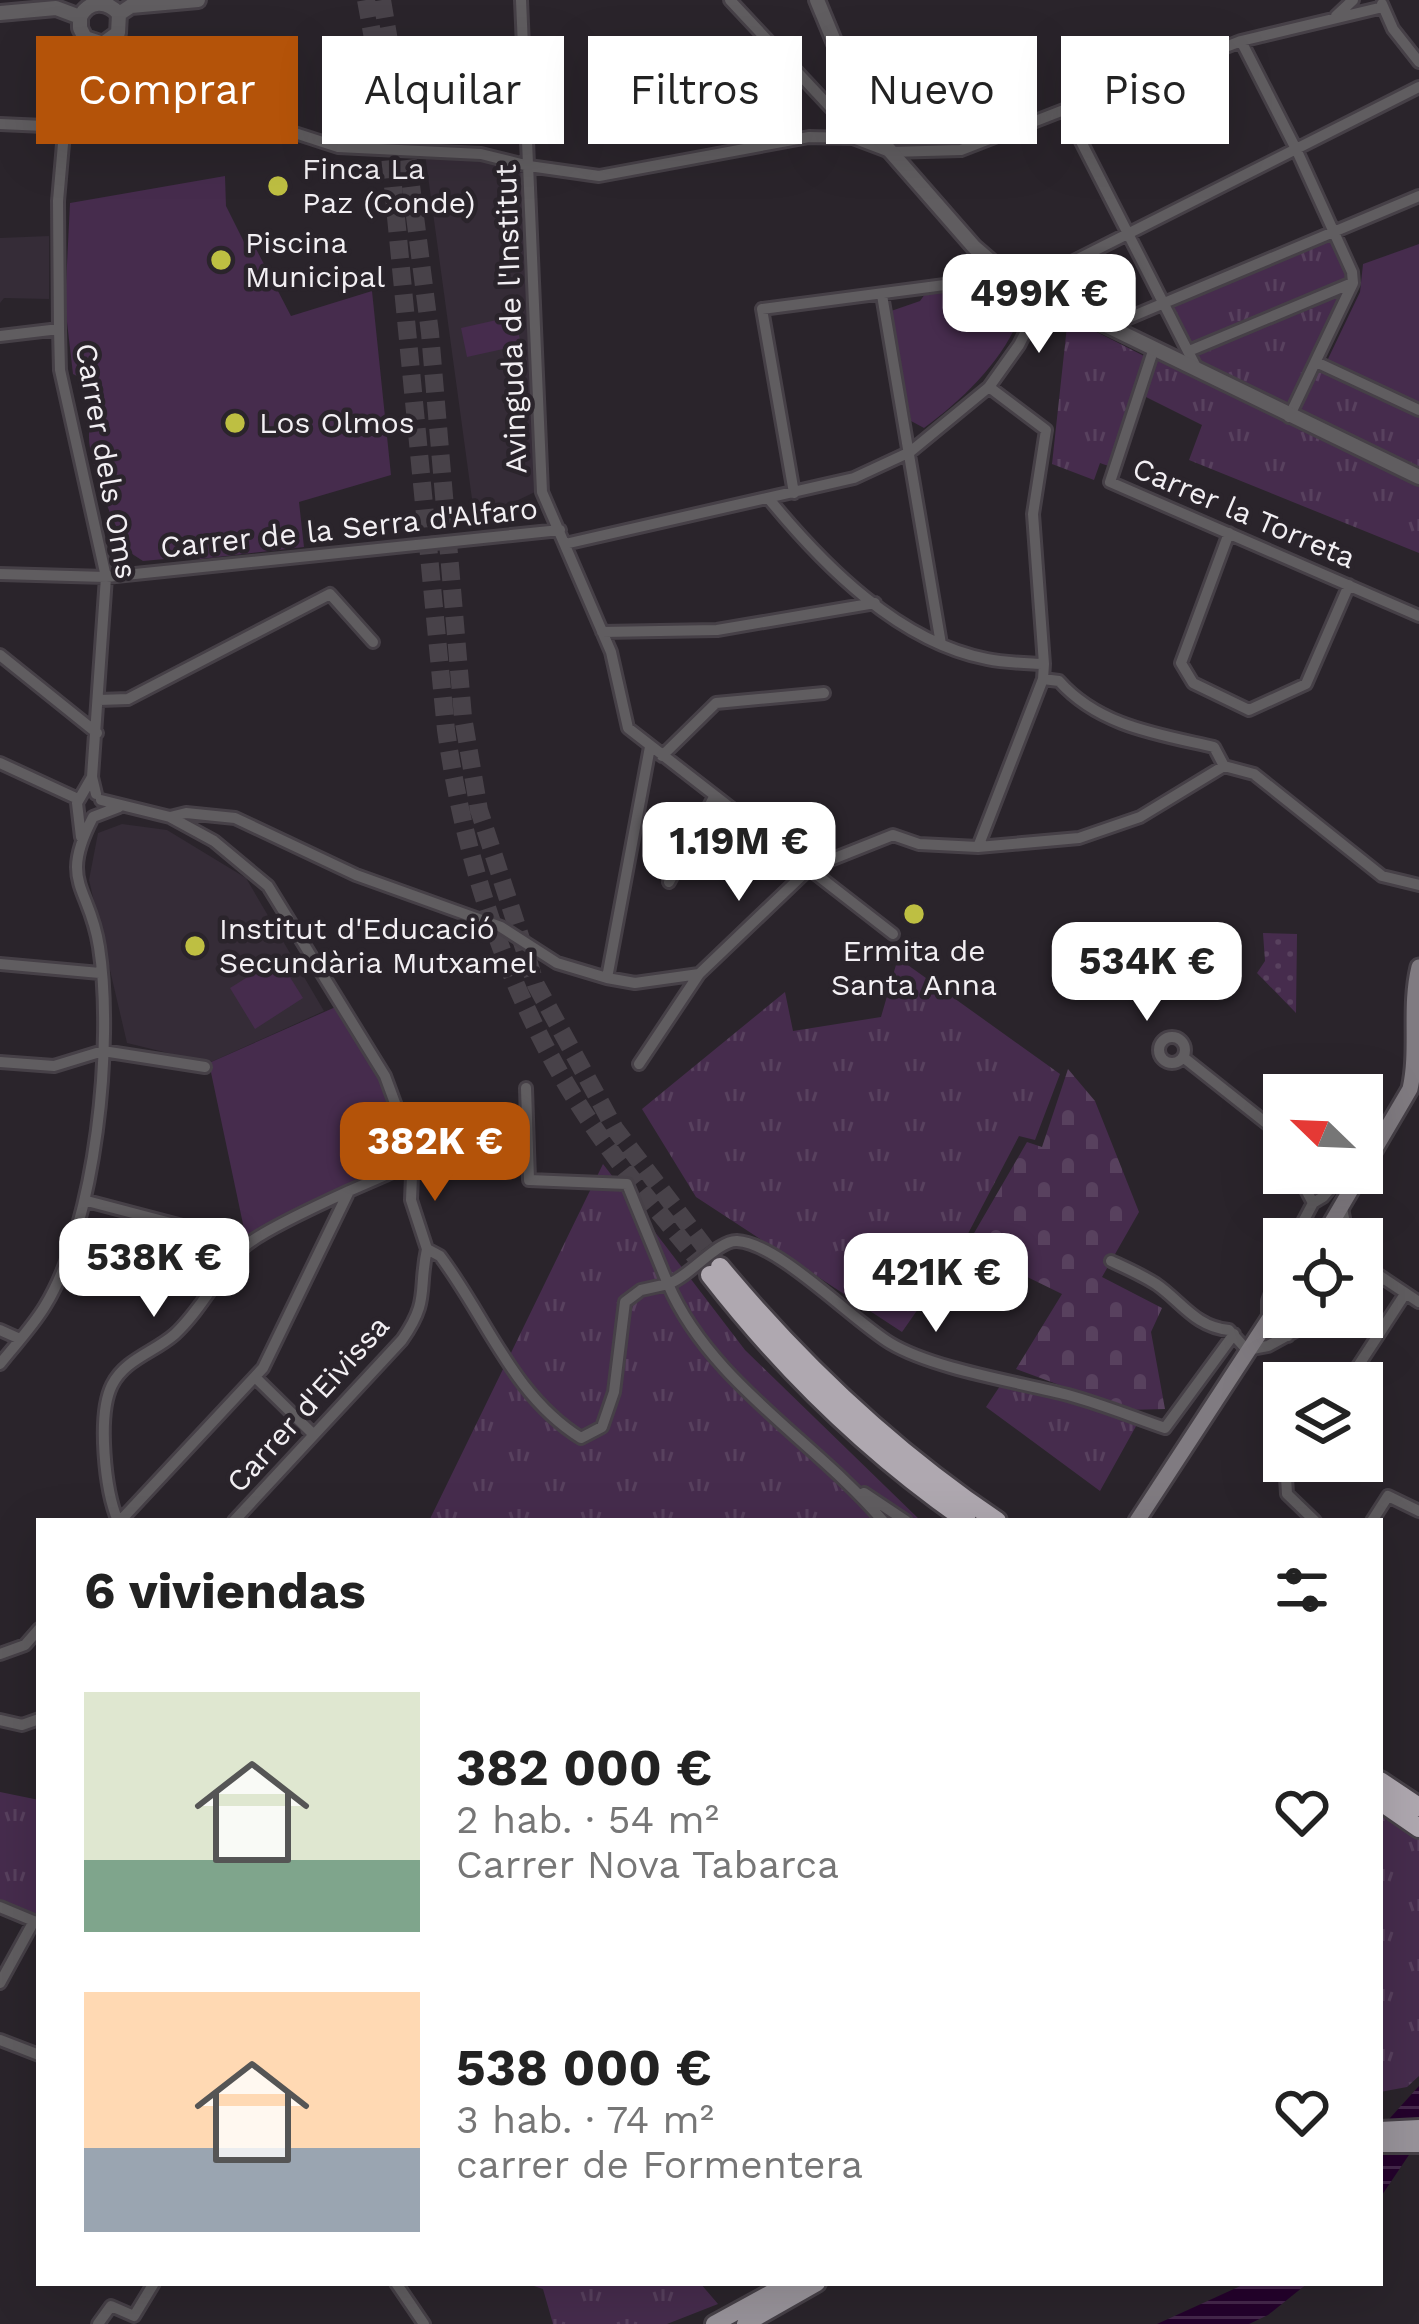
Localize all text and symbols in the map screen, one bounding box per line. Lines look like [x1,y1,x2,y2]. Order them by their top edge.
chip: Comprar [36,36,298,144]
chip: Alquilar [322,36,564,144]
chip: Filtros [588,36,802,144]
chip: Nuevo [826,36,1037,144]
chip: Piso [1061,36,1229,144]
place label: Finca La Paz (Conde) [302,151,475,220]
street label: Avinguda de l'Institut [488,163,533,475]
marker: Finca La Paz (Conde) [265,173,291,199]
place label: Piscina Municipal [245,225,385,294]
marker: Piscina Municipal [208,247,234,273]
pin: 499K € [941,254,1137,356]
text: 499K € [970,270,1108,315]
street label: Carrer dels Oms [69,340,144,581]
place label: Los Olmos [259,405,415,440]
marker: Los Olmos [222,410,248,436]
street label: Carrer la Torreta [1127,450,1361,575]
street label: Carrer de la Serra d'Alfaro [159,490,539,565]
pin: 1.19M € [628,802,850,904]
text: 1.19M € [669,818,809,863]
marker: Ermita de Santa Anna [901,901,927,927]
place label: Institut d'Educació Secundària Mutxamel [219,911,536,980]
pin: 534K € [1049,922,1245,1024]
marker: Institut d'Educació Secundària Mutxamel [182,933,208,959]
place label: Ermita de Santa Anna [831,933,997,1002]
text: 534K € [1079,938,1215,983]
north arrow [1263,1074,1383,1194]
map controls [1263,1074,1383,1482]
pin: 382K € [337,1102,533,1204]
text: 382K € [367,1118,503,1163]
pin: 538K € [56,1218,252,1320]
button: locate [1263,1218,1383,1338]
pin: 421K € [838,1233,1034,1335]
text: 538K € [86,1234,222,1279]
text: 421K € [871,1249,1001,1294]
street label: Carrer d'Eivissa [219,1308,396,1499]
button: layers [1263,1362,1383,1482]
icon: filters [1269,1557,1335,1623]
text: 6 viviendas [84,1561,366,1620]
text: 382 000 € [456,1738,712,1797]
icon: home [180,1740,324,1884]
icon: heart [1269,1779,1335,1845]
text: 2 hab. · 54 m² [456,1797,719,1842]
text: Carrer Nova Tabarca [456,1842,839,1887]
text: 538 000 € [456,2038,711,2097]
icon: home [180,2040,324,2184]
icon: heart [1269,2079,1335,2145]
text: 3 hab. · 74 m² [456,2097,714,2142]
text: carrer de Formentera [456,2142,863,2187]

